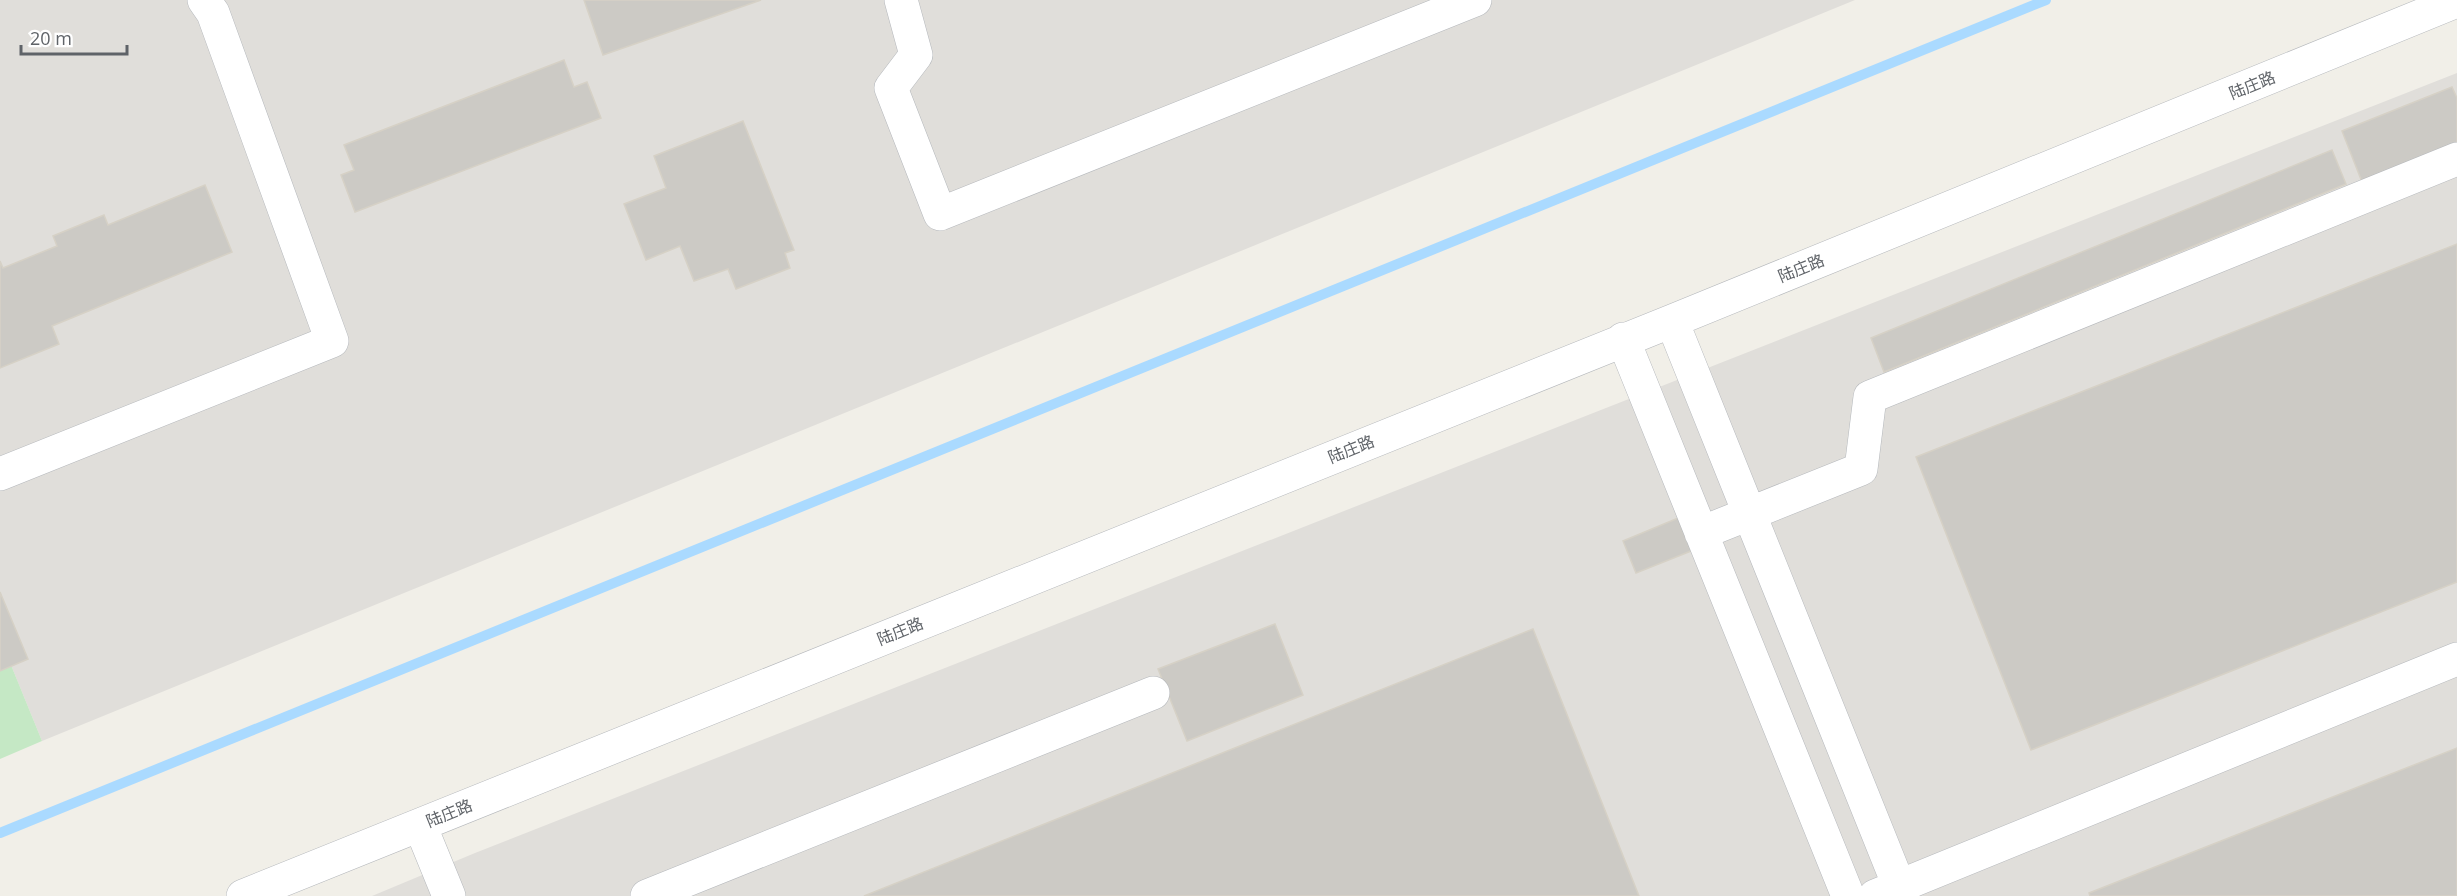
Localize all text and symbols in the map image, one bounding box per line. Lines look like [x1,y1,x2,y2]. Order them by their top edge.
scale bar [21,18,128,56]
text: 20 m [30,26,72,50]
street label: 陆庄路 [2226,66,2278,104]
street label: 陆庄路 [1775,249,1827,287]
street label: 陆庄路 [1325,430,1377,468]
street label: 陆庄路 [874,612,926,650]
street label: 陆庄路 [423,794,475,832]

